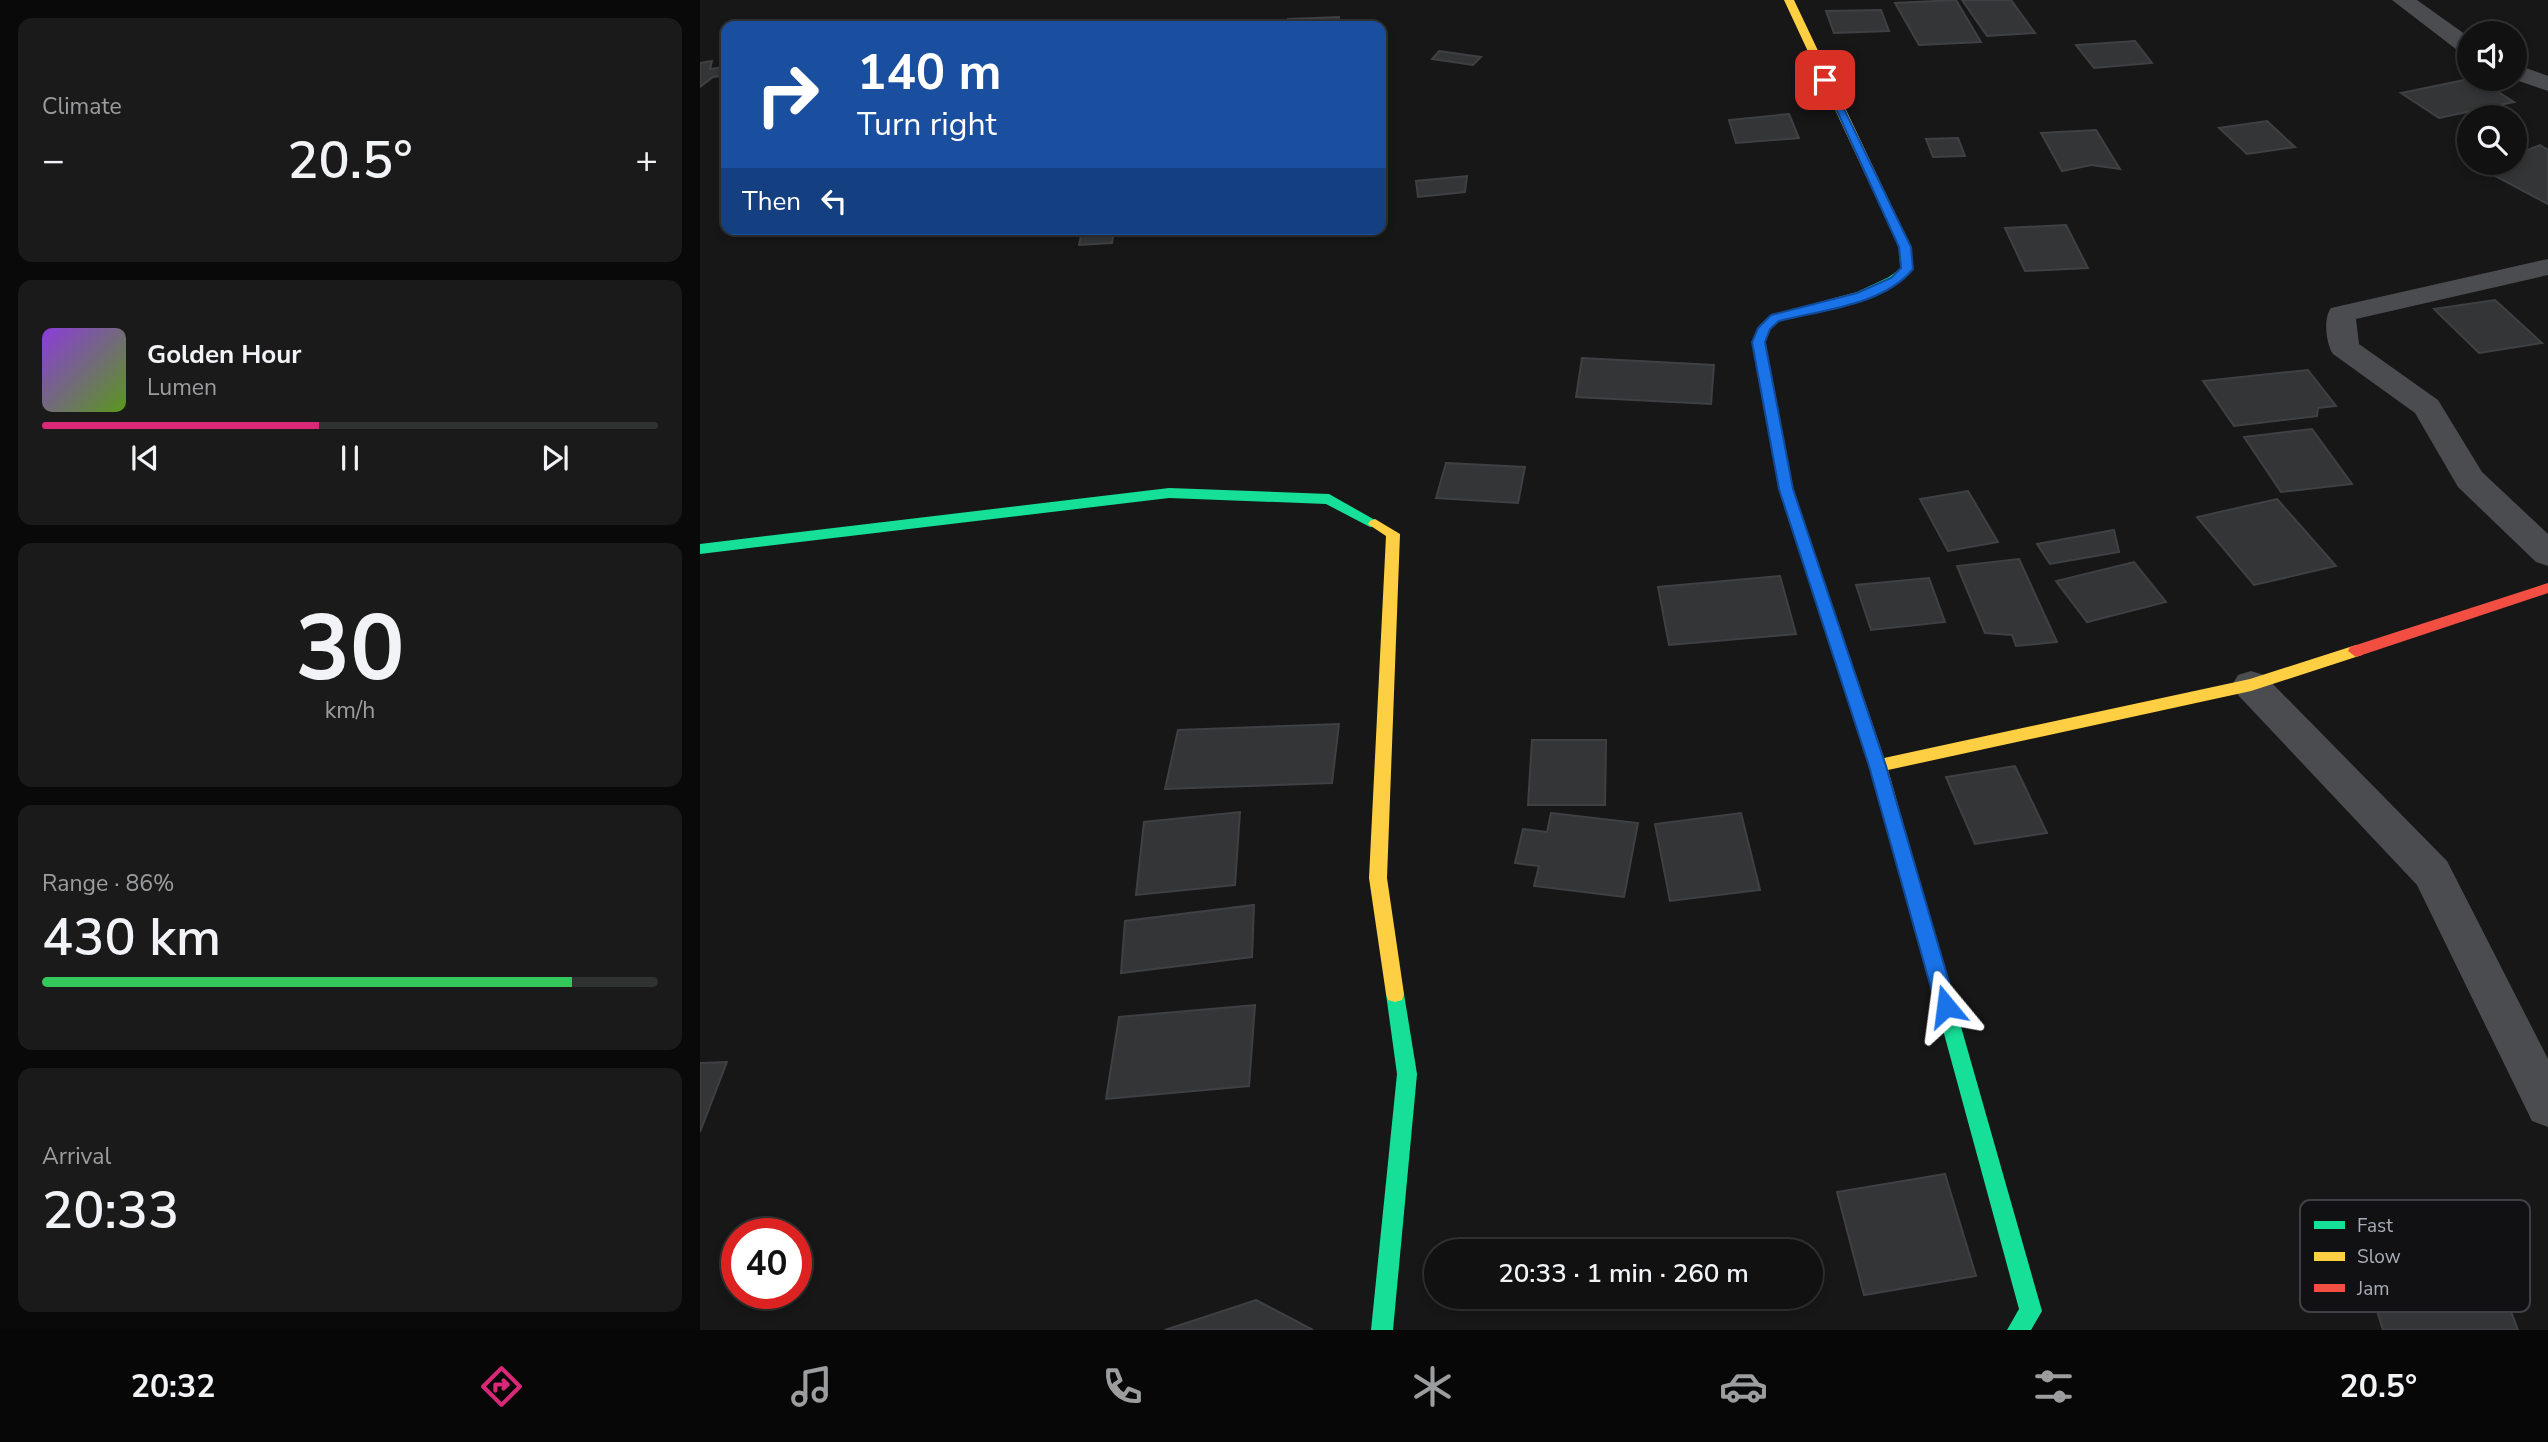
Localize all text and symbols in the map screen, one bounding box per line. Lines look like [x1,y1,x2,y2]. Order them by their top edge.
map controls [2457,21,2527,175]
button: sound [2457,21,2527,91]
text: 140 m [857,39,1001,106]
icon: right [742,49,833,140]
pin [1795,50,1855,110]
icon: arrive [1806,61,1844,99]
text: Climate [42,91,122,122]
text: Turn right [857,103,997,146]
button: search [2457,105,2527,175]
text: 20.5° [287,125,413,196]
text: − [42,135,65,186]
text: + [635,135,658,186]
icon: left [815,182,853,220]
text: Then [742,184,801,219]
text: Golden Hour [147,337,302,372]
text: Lumen [147,372,217,403]
icon: previous [126,439,164,477]
icon: pause [331,439,369,477]
icon: next [536,439,574,477]
text: 30 [295,587,405,711]
text: km/h [325,695,375,726]
text: Range · 86% [42,868,174,899]
text: 430 km [42,902,221,973]
position arrow [1909,969,1983,1043]
text: Arrival [42,1141,111,1172]
text: 20:33 [42,1175,179,1246]
legend [2300,1200,2530,1312]
text: Fast [2357,1213,2393,1239]
speed limit sign: 40 [721,1218,812,1309]
text: Slow [2357,1244,2401,1270]
text: 20:33 · 1 min · 260 m [1498,1256,1749,1291]
text: Jam [2356,1276,2390,1302]
icon: directions [477,1362,526,1411]
icon: music [787,1362,836,1411]
icon: phone [1098,1362,1147,1411]
icon: climate [1408,1362,1457,1411]
icon: car [1719,1362,1768,1411]
icon: filters [2029,1362,2078,1411]
text: 20:32 [131,1365,215,1408]
text: 20.5° [2340,1365,2417,1408]

